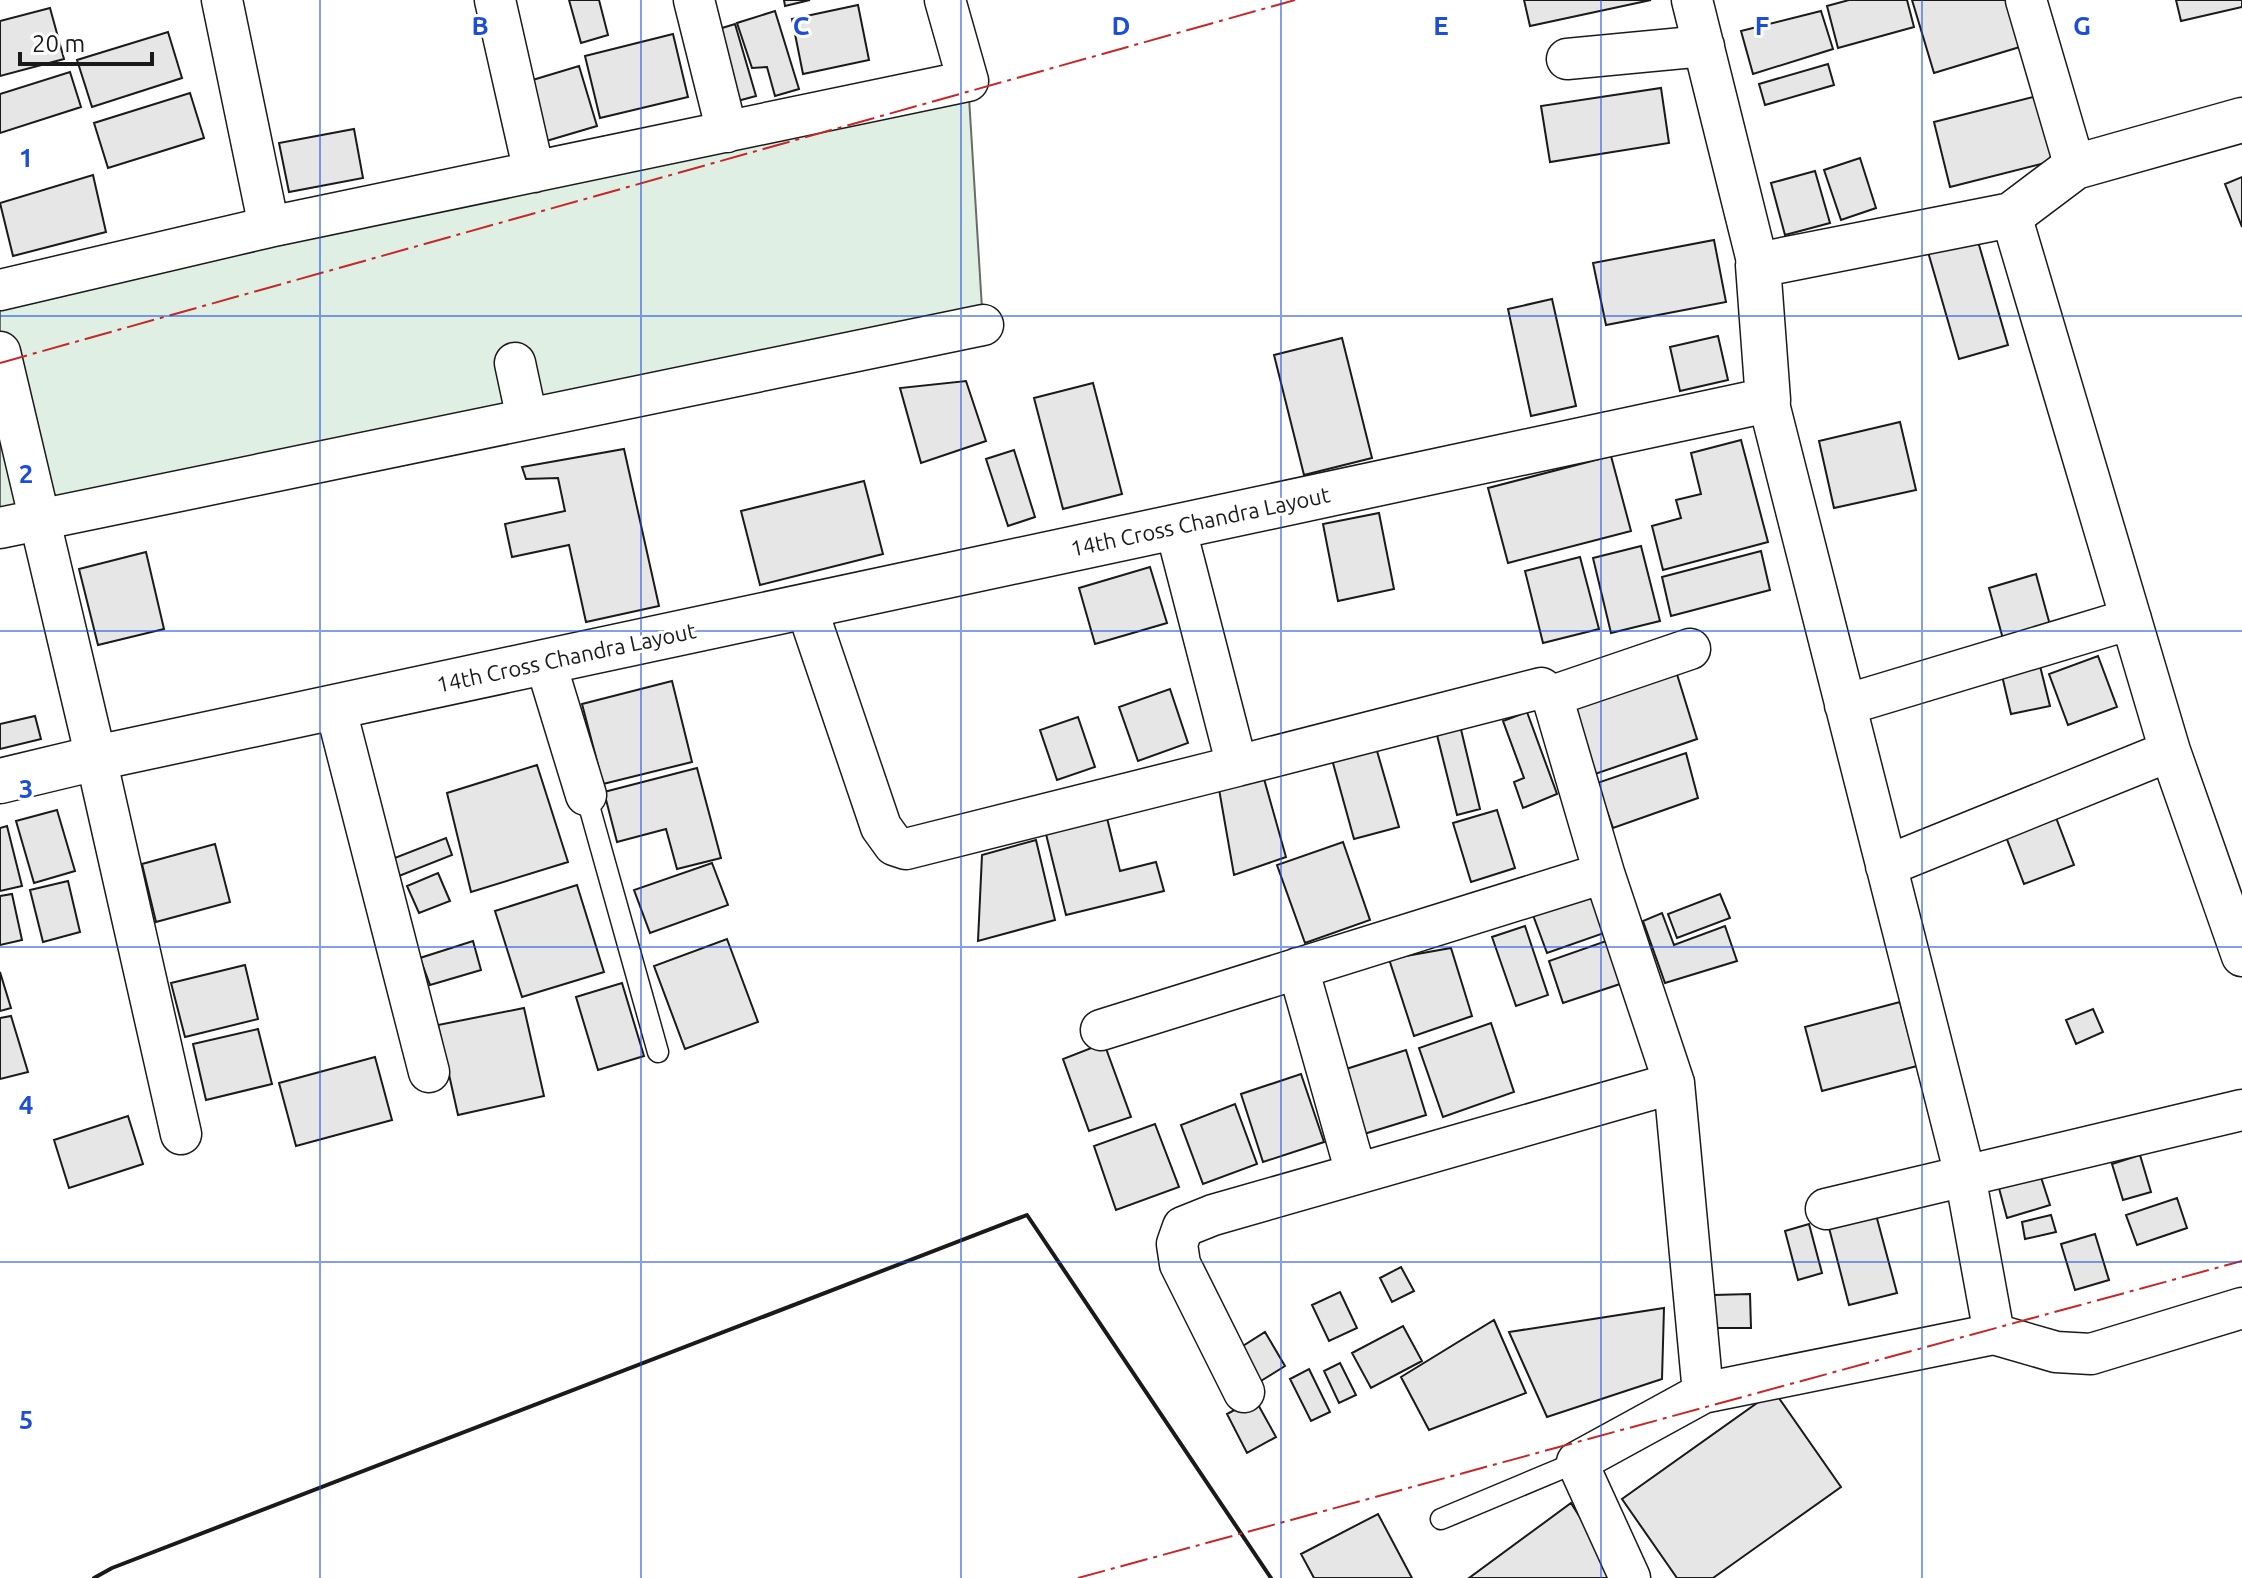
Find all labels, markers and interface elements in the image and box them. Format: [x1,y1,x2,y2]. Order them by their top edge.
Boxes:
text: B [471,11,489,40]
text: C [793,11,810,40]
text: D [1112,11,1130,40]
text: E [1433,11,1449,40]
text: F [1755,11,1769,40]
text: G [2073,11,2091,40]
scale bar [20,16,152,66]
text: 20 m [32,30,85,57]
text: 1 [19,143,33,172]
text: 2 [19,459,33,488]
street label: 14th Cross Chandra Layout [1068,481,1332,561]
street label: 14th Cross Chandra Layout [434,617,698,697]
text: 3 [19,774,33,803]
text: 4 [19,1090,33,1119]
text: 5 [19,1405,33,1434]

